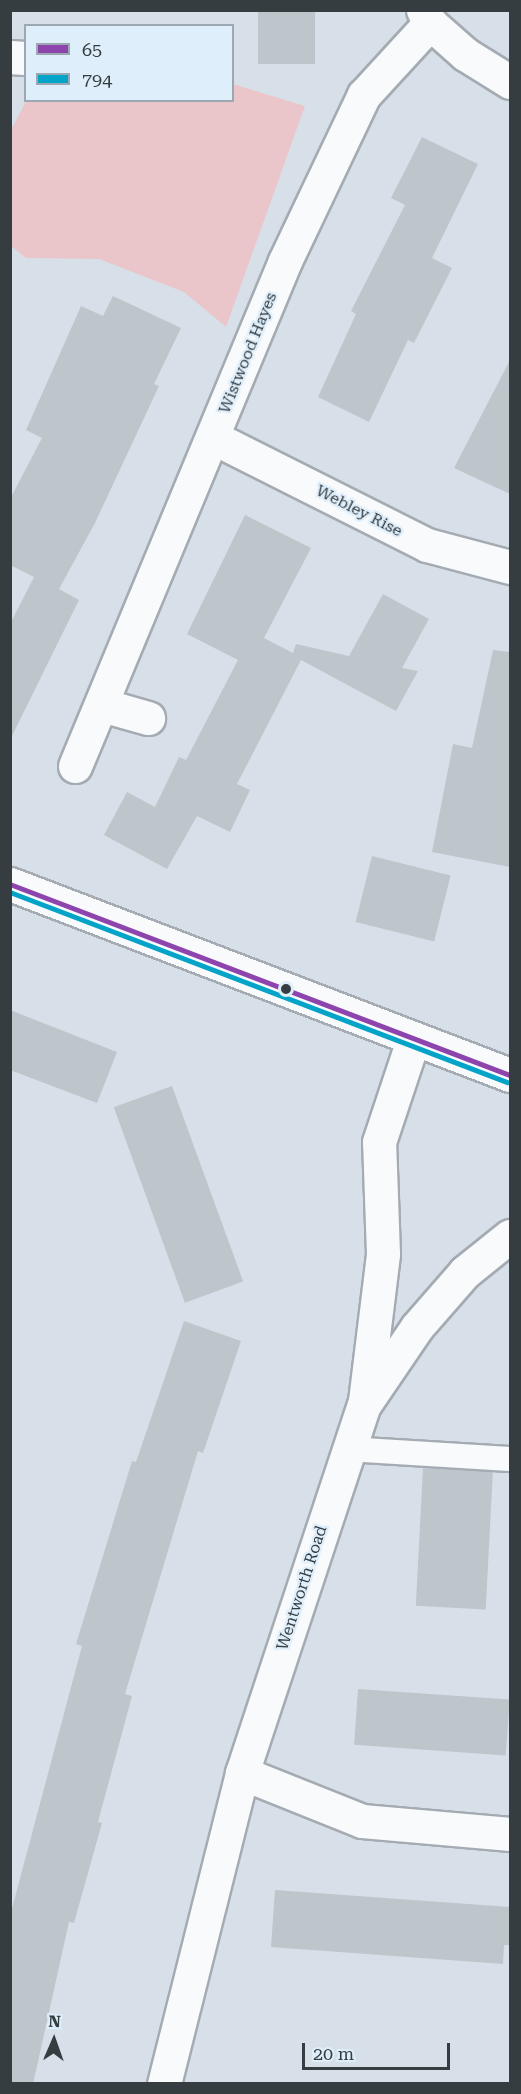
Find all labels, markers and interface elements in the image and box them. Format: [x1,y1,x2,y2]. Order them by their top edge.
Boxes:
legend [24,24,234,102]
text: 65 [82,39,102,60]
text: 794 [82,69,112,90]
street label: Wistwood Hayes [215,290,281,416]
street label: Webley Rise [313,481,405,541]
unlabelled marker [280,983,292,995]
street label: Wentworth Road [273,1523,331,1653]
north arrow [24,2010,84,2070]
text: N [48,2012,61,2031]
scale bar [305,2031,454,2069]
text: 20 m [313,2043,354,2064]

